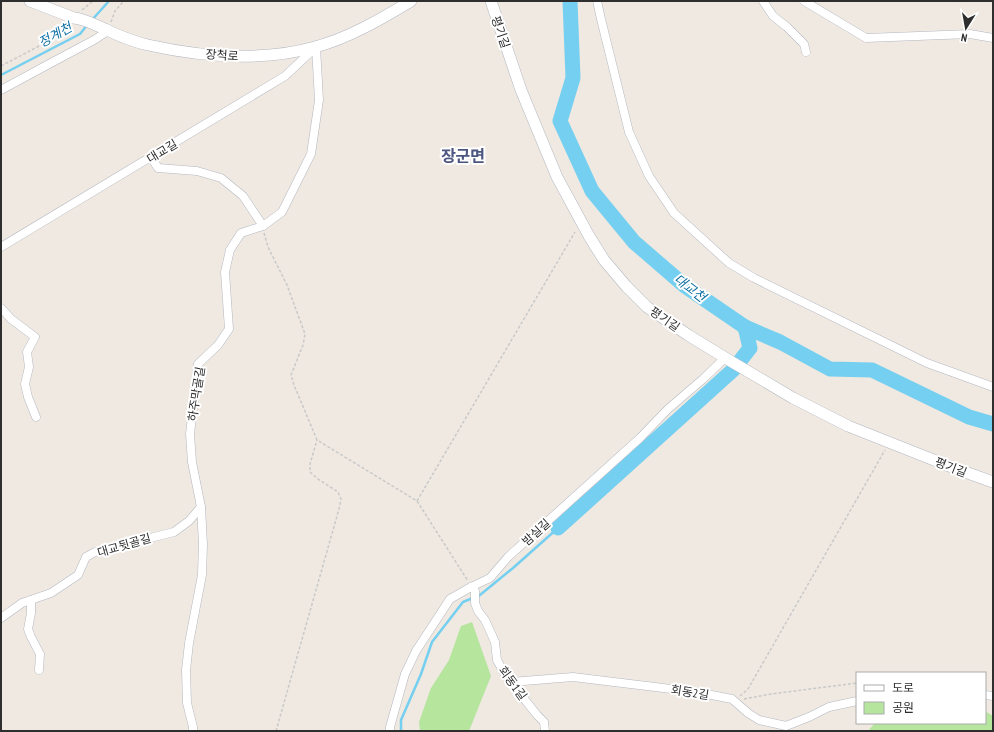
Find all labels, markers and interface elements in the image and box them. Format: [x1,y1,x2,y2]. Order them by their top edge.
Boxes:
north arrow [946,8,986,48]
street label: 평기길 [489,14,513,50]
water label: 정계천 [35,18,76,51]
text: N [960,30,968,45]
street label: 장척로 [205,46,239,64]
street label: 대교길 [144,136,180,166]
district label: 장군면 [441,146,485,166]
water label: 대교천 [671,270,710,306]
street label: 평기길 [647,303,683,335]
street label: 하주막골길 [184,366,208,422]
street label: 평기길 [933,454,969,480]
street label: 밤실길 [519,515,553,549]
street label: 대교뒷골길 [95,530,153,560]
street label: 회동1길 [496,663,530,703]
legend [856,672,986,724]
text: 도로 [892,680,914,695]
street label: 회동2길 [670,682,710,702]
text: 공원 [892,700,914,715]

